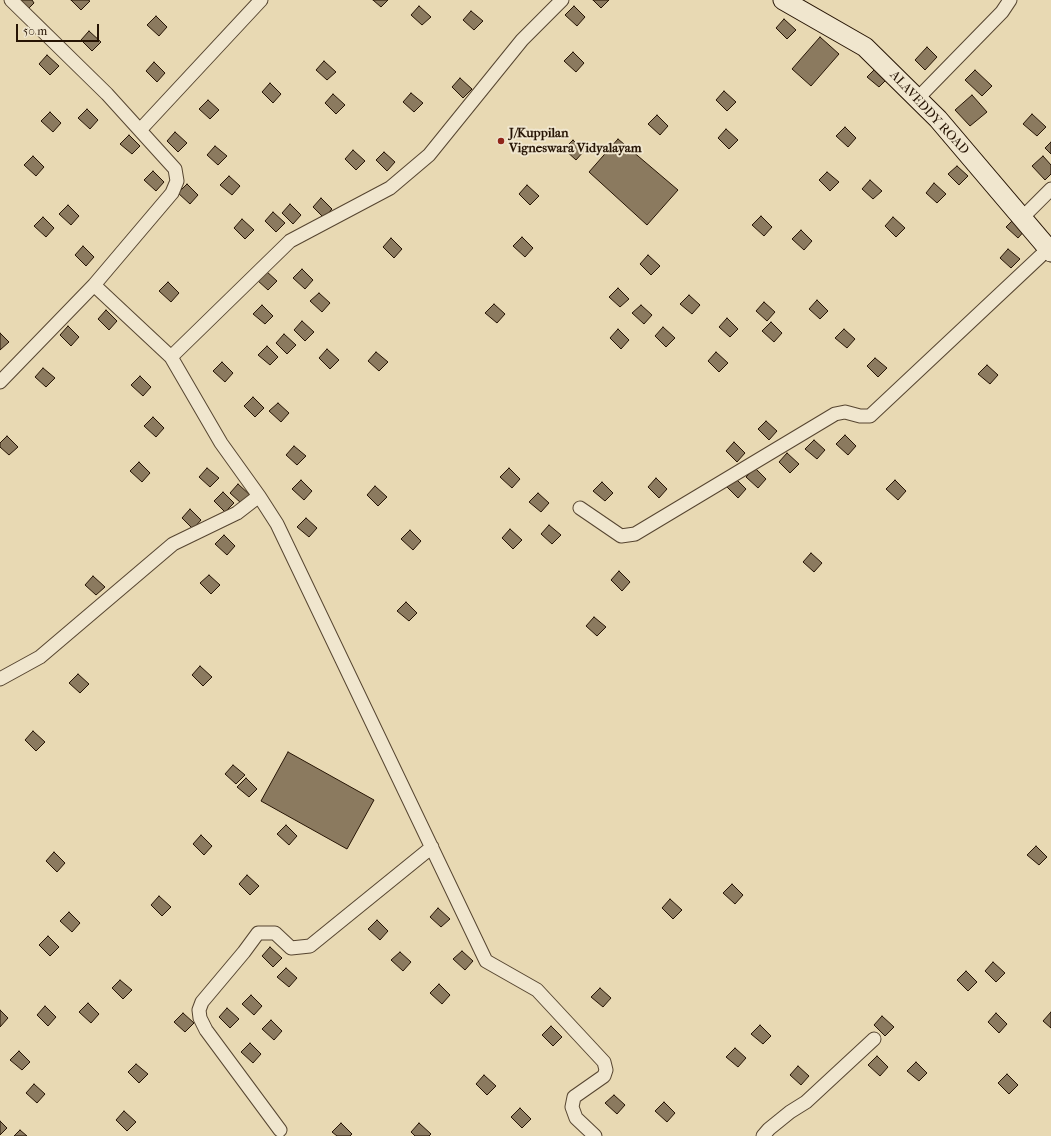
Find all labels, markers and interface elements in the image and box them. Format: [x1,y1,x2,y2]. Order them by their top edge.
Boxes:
scale bar [18,16,101,42]
text: 50 m [23,24,47,38]
street label: ALAVEDDY ROAD [886,68,972,158]
place label: J/Kuppilan Vigneswara Vidyalayam [509,126,642,157]
marker: J/Kuppilan Vigneswara Vidyalayam [496,136,506,146]

